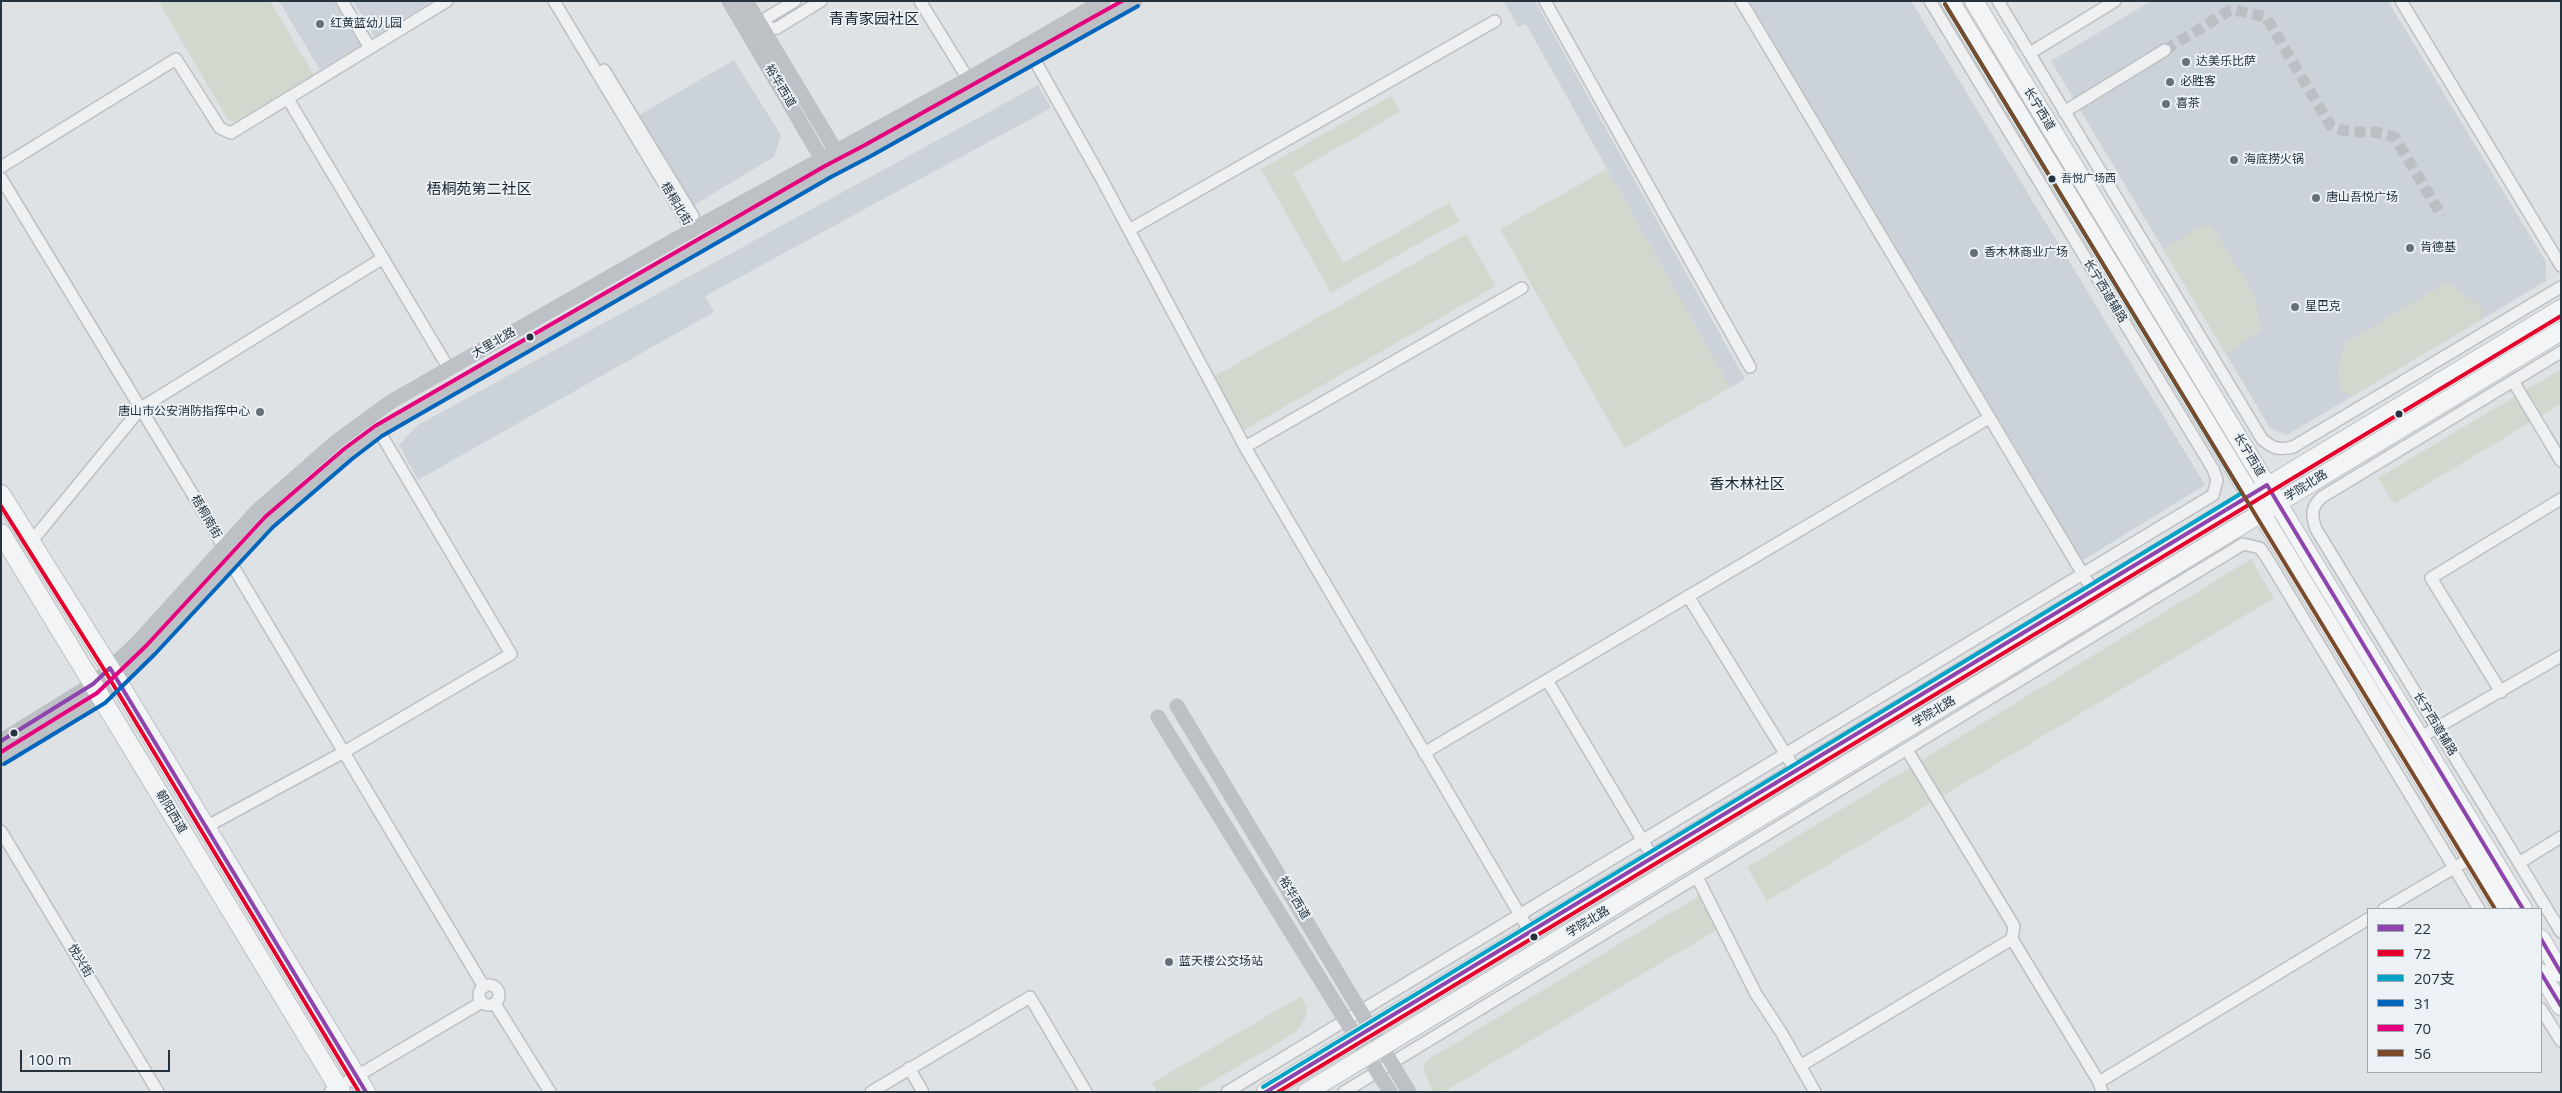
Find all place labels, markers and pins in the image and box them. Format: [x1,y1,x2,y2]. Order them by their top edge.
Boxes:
place label: 红黄蓝幼儿园 [330,17,402,31]
marker: 红黄蓝幼儿园 [314,18,326,30]
place label: 达美乐比萨 [2196,55,2256,69]
marker: 达美乐比萨 [2180,56,2192,68]
place label: 必胜客 [2180,75,2216,89]
marker: 必胜客 [2164,76,2176,88]
place label: 喜茶 [2176,97,2200,111]
marker: 喜茶 [2160,98,2172,110]
place label: 海底捞火锅 [2244,153,2304,167]
marker: 海底捞火锅 [2228,154,2240,166]
place label: 吾悦广场西 [2061,172,2116,186]
marker: 吾悦广场西 [2047,174,2057,184]
place label: 唐山吾悦广场 [2326,191,2398,205]
marker: 唐山吾悦广场 [2310,192,2322,204]
place label: 肯德基 [2420,241,2456,255]
marker: 肯德基 [2404,242,2416,254]
place label: 香木林商业广场 [1984,246,2068,260]
marker: 香木林商业广场 [1968,247,1980,259]
place label: 星巴克 [2305,300,2341,314]
marker: 星巴克 [2289,301,2301,313]
unlabelled marker [525,332,535,342]
place label: 唐山市公安消防指挥中心 [118,405,250,419]
marker: 唐山市公安消防指挥中心 [254,406,266,418]
unlabelled marker [2394,409,2404,419]
unlabelled marker [9,728,19,738]
unlabelled marker [1529,932,1539,942]
place label: 蓝天楼公交场站 [1179,955,1263,969]
marker: 蓝天楼公交场站 [1163,956,1175,968]

